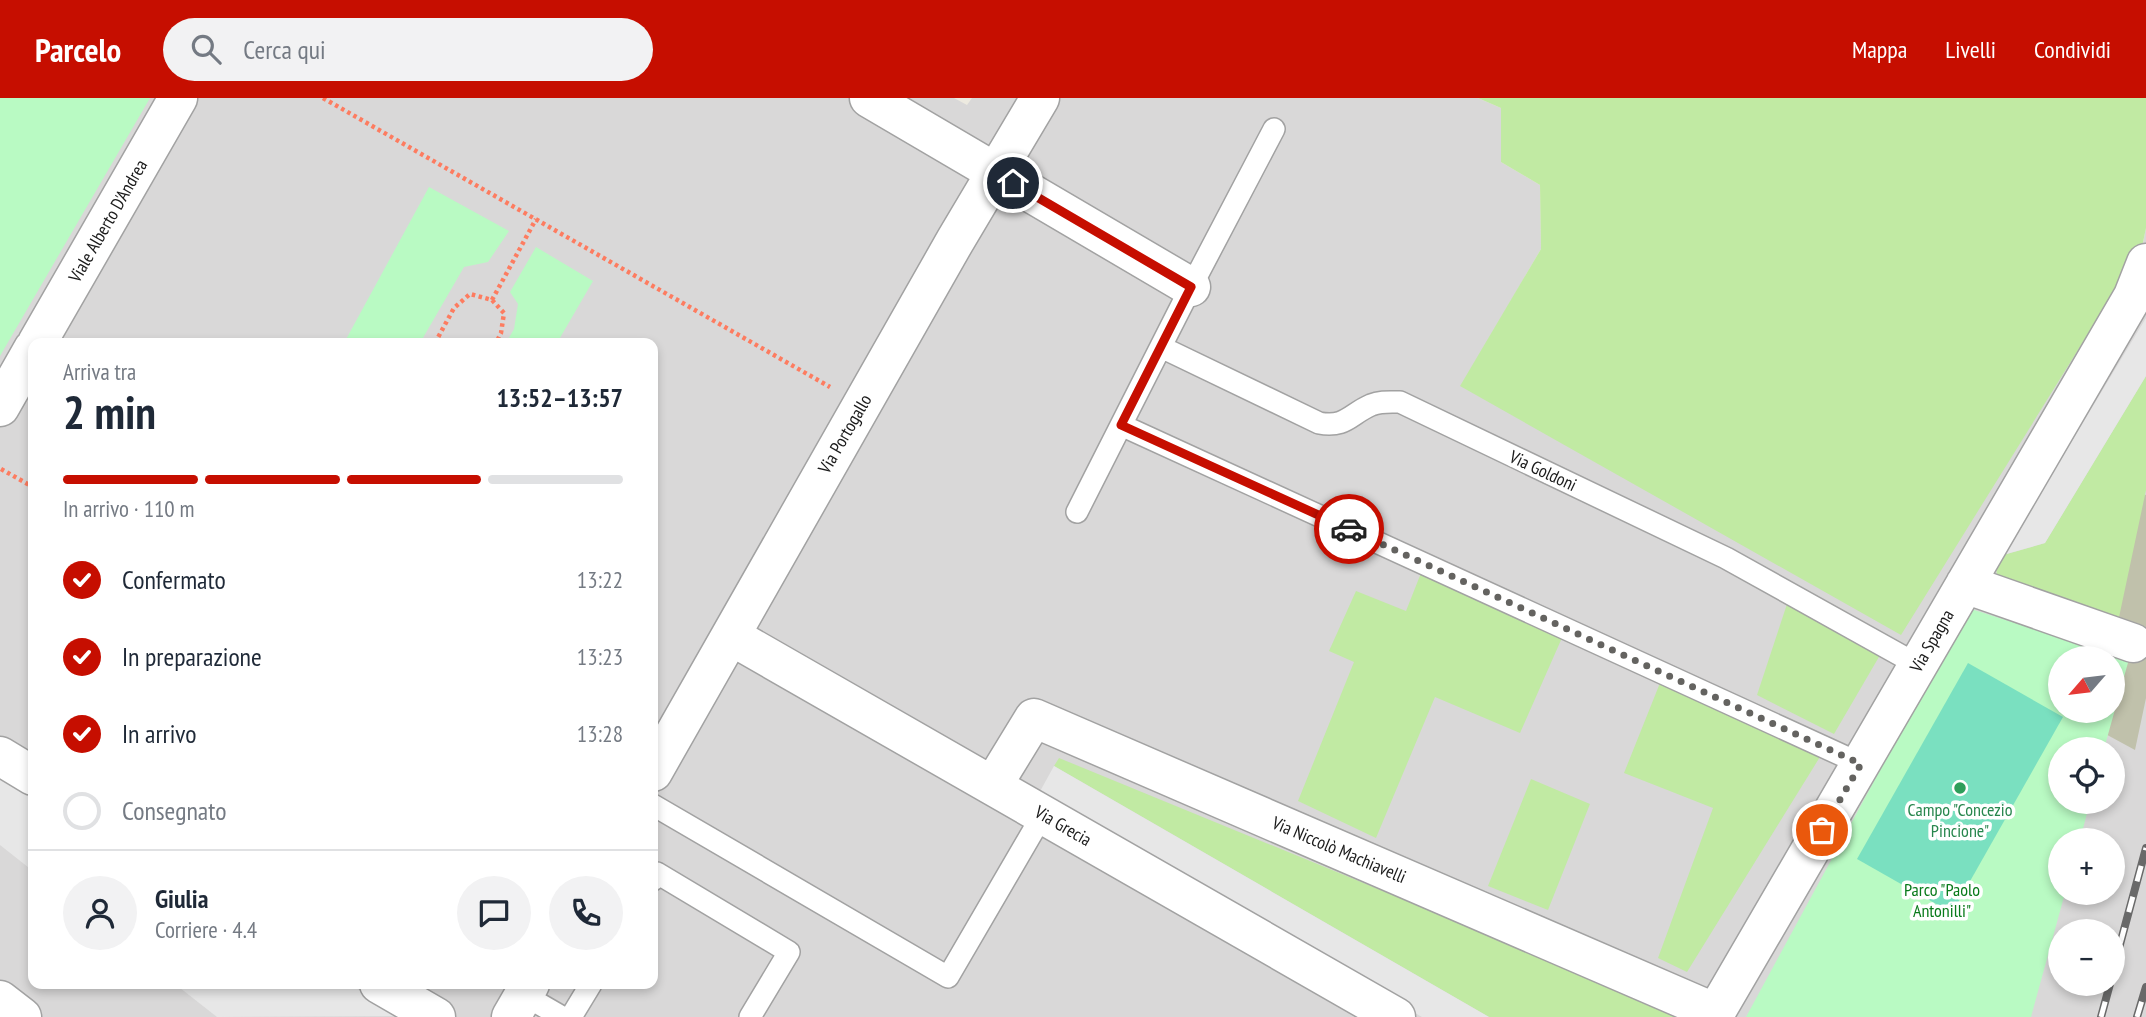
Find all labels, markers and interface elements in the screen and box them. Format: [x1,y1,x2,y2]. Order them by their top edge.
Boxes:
search box [163,18,653,81]
text: Parcelo [35,28,121,71]
icon: search [187,30,225,68]
text: Cerca qui [243,33,326,66]
text: Mappa [1852,34,1907,65]
text: Livelli [1945,34,1996,65]
text: Condividi [2034,34,2111,65]
pin [983,153,1043,213]
street label: Viale Alberto D'Andrea [63,155,152,287]
icon: home [994,164,1032,202]
text: Arriva tra [63,357,136,386]
text: 13:52–13:57 [496,381,623,414]
text: 2 min [63,382,156,442]
street label: Via Portogallo [812,390,877,478]
street label: Via Goldoni [1505,445,1580,496]
text: In arrivo · 110 m [63,494,195,523]
courier [1314,494,1384,564]
icon: car [1330,510,1368,548]
icon: check [63,561,101,599]
text: Confermato [122,563,226,596]
text: 13:22 [577,565,623,594]
street label: Via Spagna [1904,605,1959,677]
icon: check [63,638,101,676]
text: In preparazione [122,640,262,673]
text: 13:23 [577,642,623,671]
north arrow [2048,646,2124,723]
map controls [2048,646,2125,996]
icon: check [63,715,101,753]
text: In arrivo [122,717,197,750]
text: 13:28 [577,719,623,748]
button: locate [2048,737,2125,814]
marker: Campo "Concezio Pincione" [1952,780,1968,796]
text: Consegnato [122,794,226,827]
place label: Campo "Concezio Pincione" [1908,798,2013,842]
street label: Via Grecia [1030,800,1096,851]
pin [1792,800,1852,860]
street label: Via Niccolò Machiavelli [1268,811,1410,888]
icon: bag [1803,811,1841,849]
button: + [2048,828,2125,905]
button: person [63,876,137,950]
button: chat [457,876,531,950]
button: phone [549,876,623,950]
park label: Parco "Paolo Antonilli" [1904,878,1980,922]
text: Giulia [155,882,208,915]
text: Corriere · 4.4 [155,915,257,944]
button: − [2048,919,2125,996]

